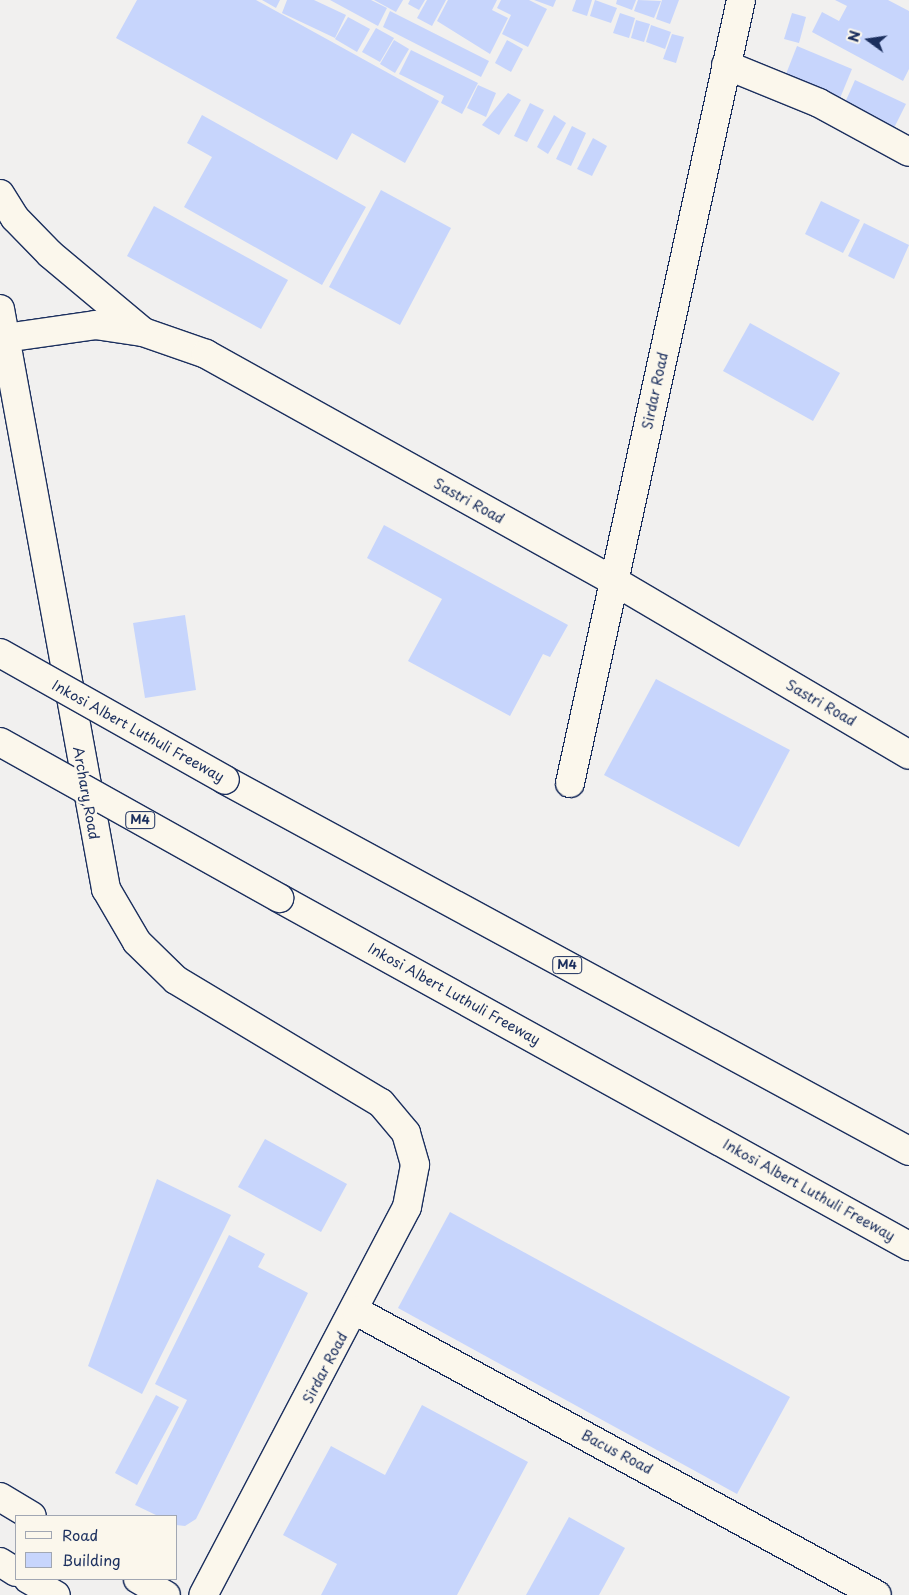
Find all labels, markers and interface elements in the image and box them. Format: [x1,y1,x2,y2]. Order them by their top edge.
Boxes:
north arrow [844,15,894,65]
text: N [842,28,865,44]
street label: Sirdar Road [639,350,671,432]
street label: Sastri Road [431,475,507,527]
street label: Inkosi Albert Luthuli Freeway [48,676,228,786]
street label: Sastri Road [783,676,859,730]
street label: Archary Road [70,745,102,841]
road number: M4 [125,810,155,830]
street label: Inkosi Albert Luthuli Freeway [364,939,544,1049]
road number: M4 [552,956,582,974]
street label: Inkosi Albert Luthuli Freeway [719,1135,899,1245]
street label: Sirdar Road [299,1329,351,1407]
street label: Bacus Road [579,1426,655,1478]
legend [15,1515,178,1580]
text: Road [62,1523,98,1546]
text: Building [62,1548,121,1571]

